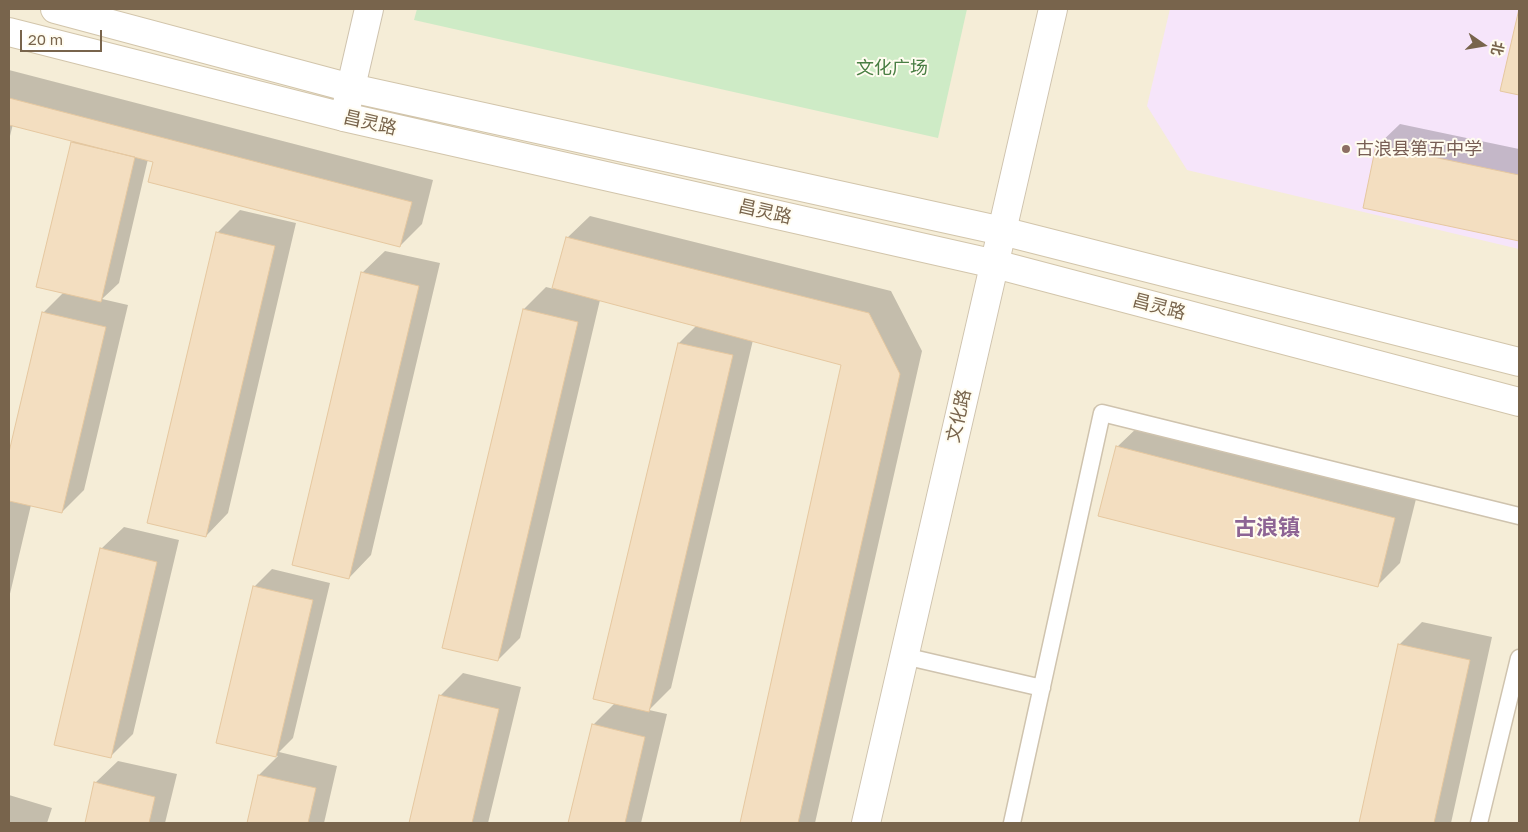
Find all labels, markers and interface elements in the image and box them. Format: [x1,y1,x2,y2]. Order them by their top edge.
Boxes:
scale bar [22,20,105,52]
north arrow [1458,20,1508,70]
text: 20 m [28,30,63,48]
text: 北 [1488,40,1508,57]
park label: 文化广场 [856,57,928,79]
street label: 昌灵路 [341,106,399,140]
place label: 古浪县第五中学 [1356,138,1482,160]
marker: 古浪县第五中学 [1340,143,1352,155]
street label: 昌灵路 [736,195,794,229]
street label: 昌灵路 [1130,290,1188,324]
street label: 文化路 [942,387,976,445]
district label: 古浪镇 [1234,515,1300,541]

